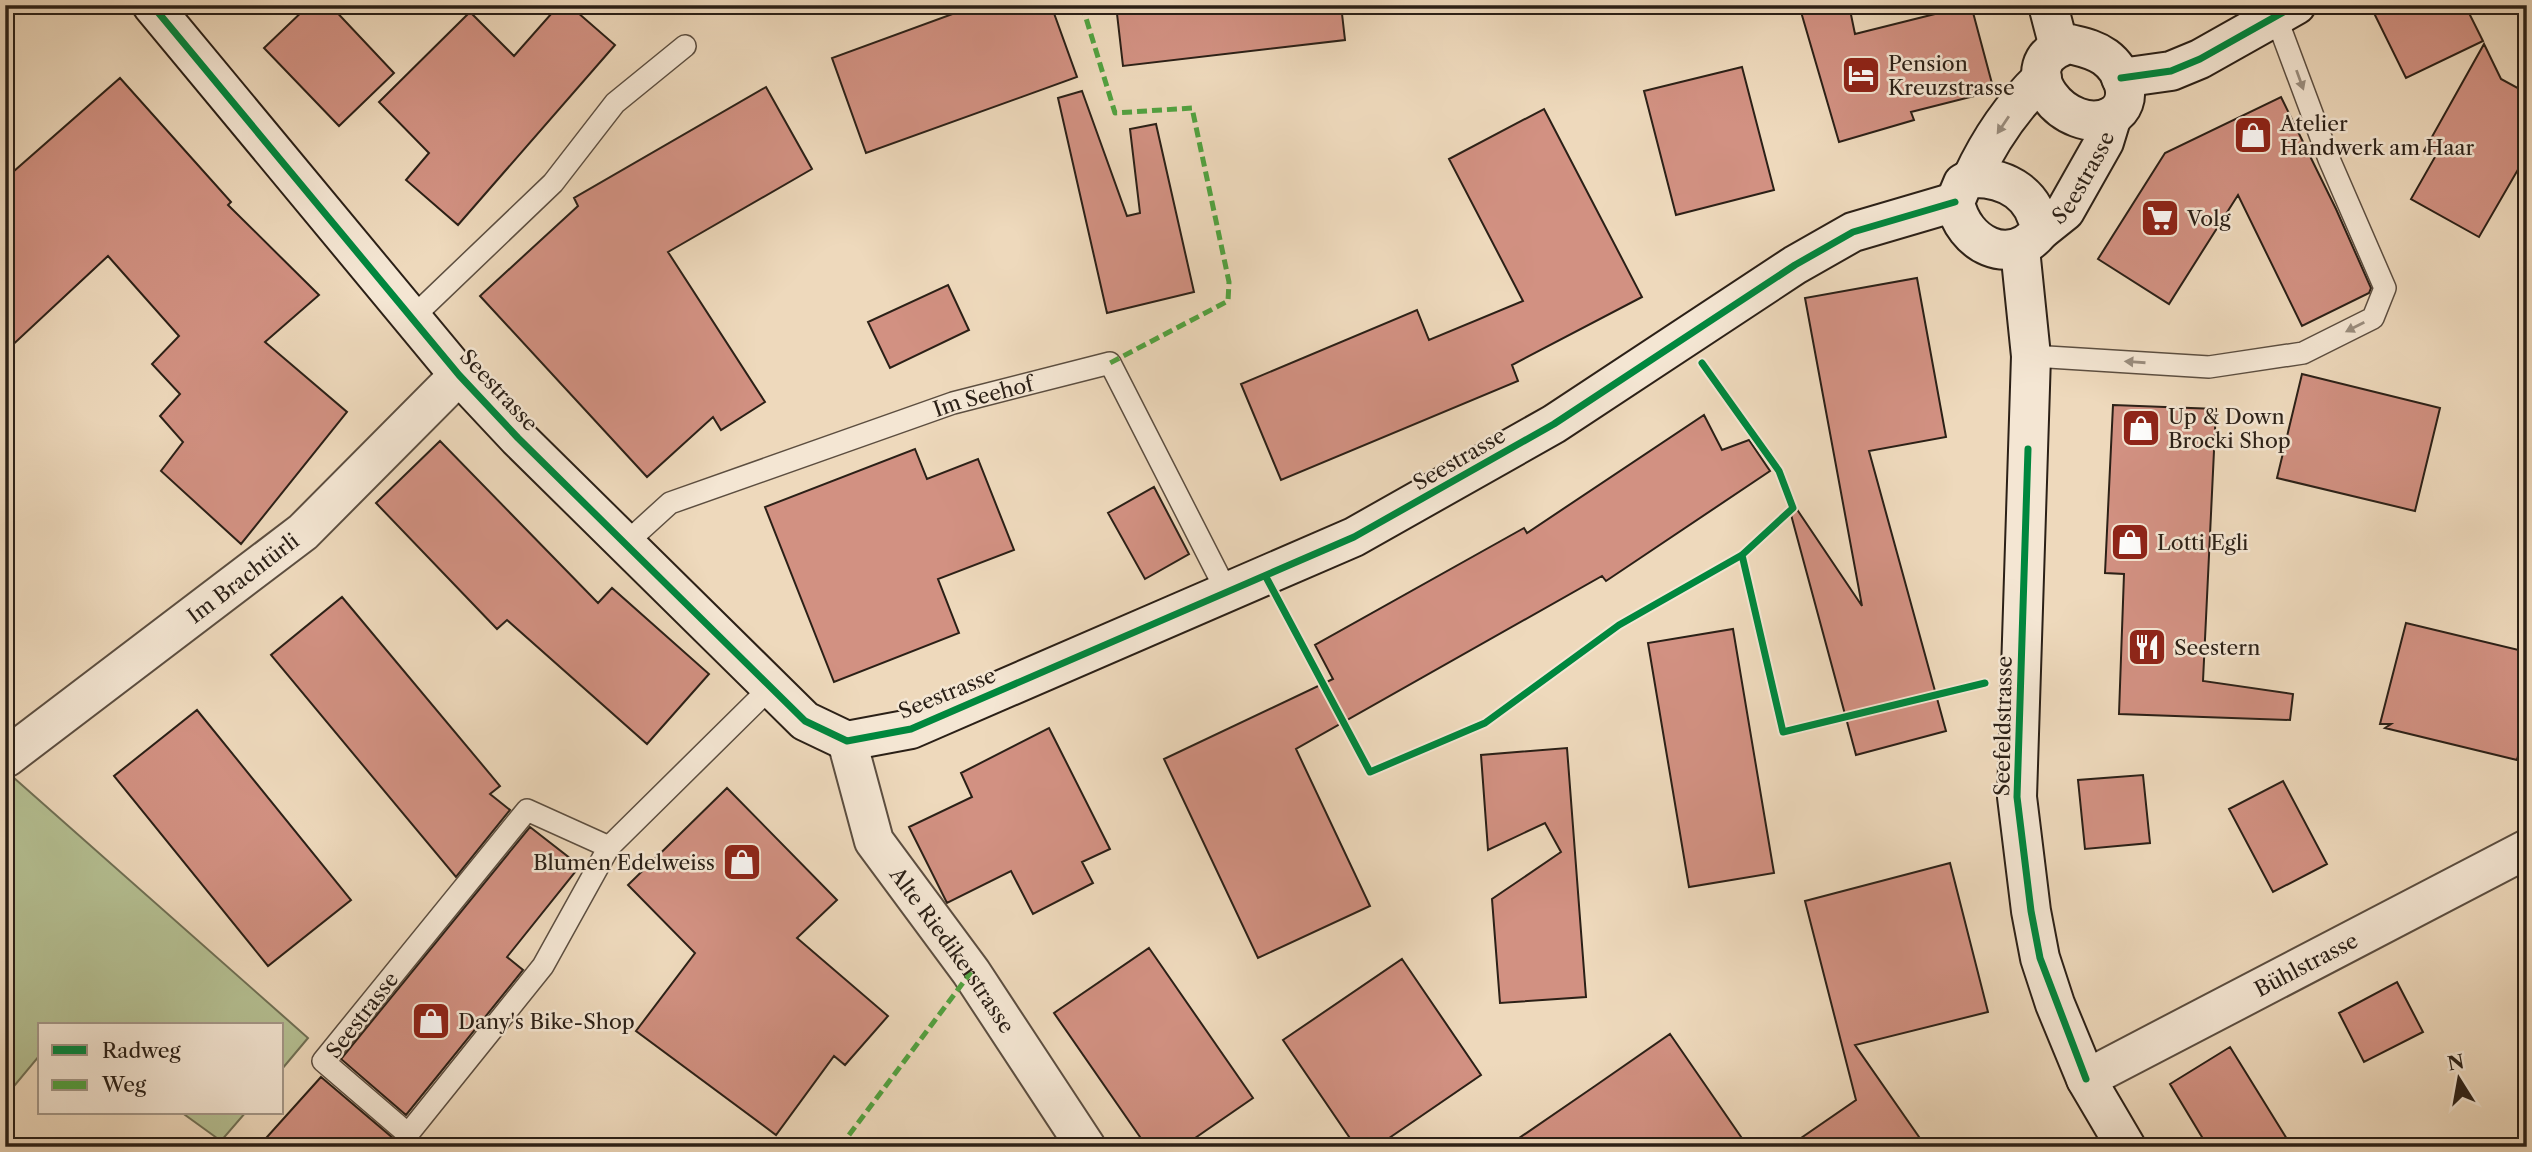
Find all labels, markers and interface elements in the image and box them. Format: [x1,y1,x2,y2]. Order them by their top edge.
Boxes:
place label: Pension Kreuzstrasse [1888,51,2015,100]
hotel icon: Pension Kreuzstrasse [1840,54,1882,96]
one-way arrow [2295,70,2306,91]
place label: Atelier Handwerk am Haar [2279,111,2475,160]
shop icon: Atelier Handwerk am Haar [2232,114,2274,156]
one-way arrow [1996,116,2010,134]
street label: Seestrasse [2047,129,2119,229]
supermarket icon: Volg [2139,197,2181,239]
place label: Volg [2186,206,2231,231]
one-way arrow [2345,321,2365,332]
street label: Seestrasse [455,344,543,436]
one-way arrow [2124,356,2146,367]
street label: Im Seehof [930,370,1038,422]
place label: Up & Down Brocki Shop [2168,404,2291,453]
shop icon: Up & Down Brocki Shop [2120,407,2162,449]
street label: Seestrasse [1408,423,1510,495]
shop icon: Lotti Egli [2109,521,2151,563]
street label: Im Brachtürli [182,528,303,628]
place label: Lotti Egli [2157,530,2249,555]
restaurant icon: Seestern [2126,626,2168,668]
place label: Seestern [2174,635,2260,660]
street label: Seefeldstrasse [1989,656,2017,796]
street label: Seestrasse [895,662,999,724]
shop icon: Blumen Edelweiss [721,841,763,883]
place label: Blumen Edelweiss [533,850,715,875]
street label: Alte Riedikerstrasse [885,861,1020,1038]
street label: Bühlstrasse [2250,927,2362,1002]
street label: Seestrasse [321,967,403,1063]
shop icon: Dany's Bike-Shop [410,1000,452,1042]
place label: Dany's Bike-Shop [458,1009,635,1034]
legend [38,1023,284,1114]
text: Radweg [102,1038,182,1063]
north arrow [2424,1044,2494,1114]
text: N [2446,1050,2466,1076]
text: Weg [101,1072,147,1097]

